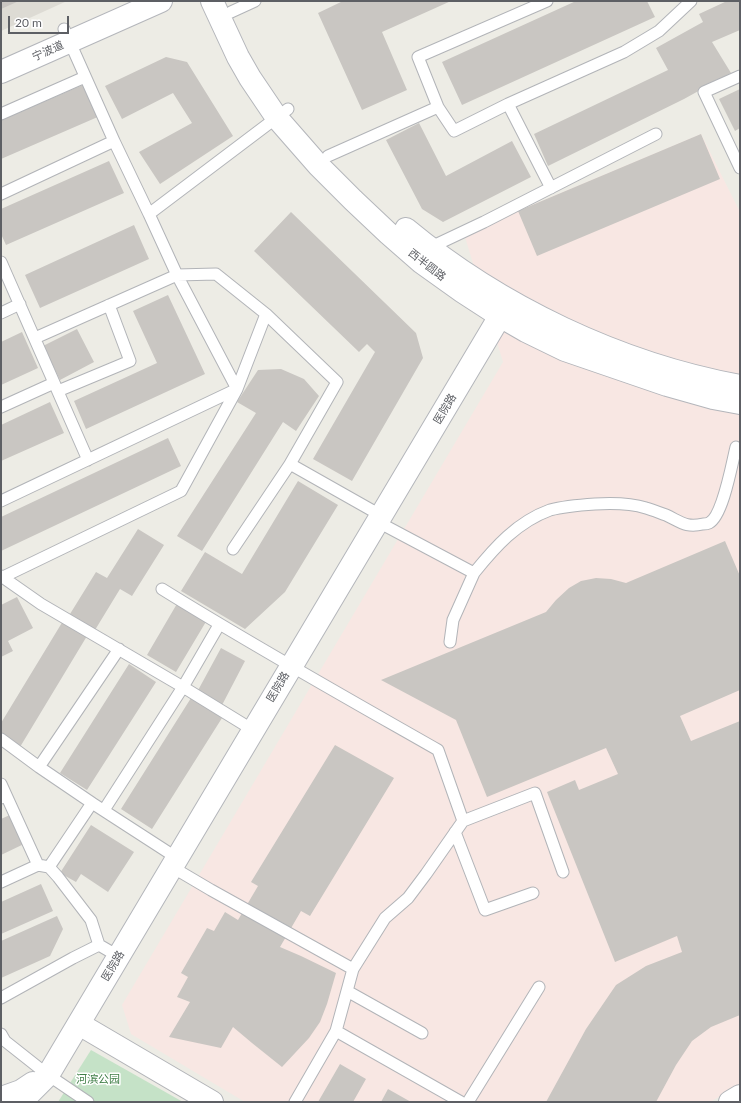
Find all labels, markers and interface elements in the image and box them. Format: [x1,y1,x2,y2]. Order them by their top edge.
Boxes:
scale bar [10,8,71,34]
text: 20 m [15,15,42,30]
street label: 宁波道 [30,38,66,64]
street label: 西半圆路 [406,246,448,284]
street label: 医院路 [431,391,459,427]
street label: 医院路 [264,669,292,705]
street label: 医院路 [99,948,127,984]
park label: 河滨公园 [76,1072,120,1086]

